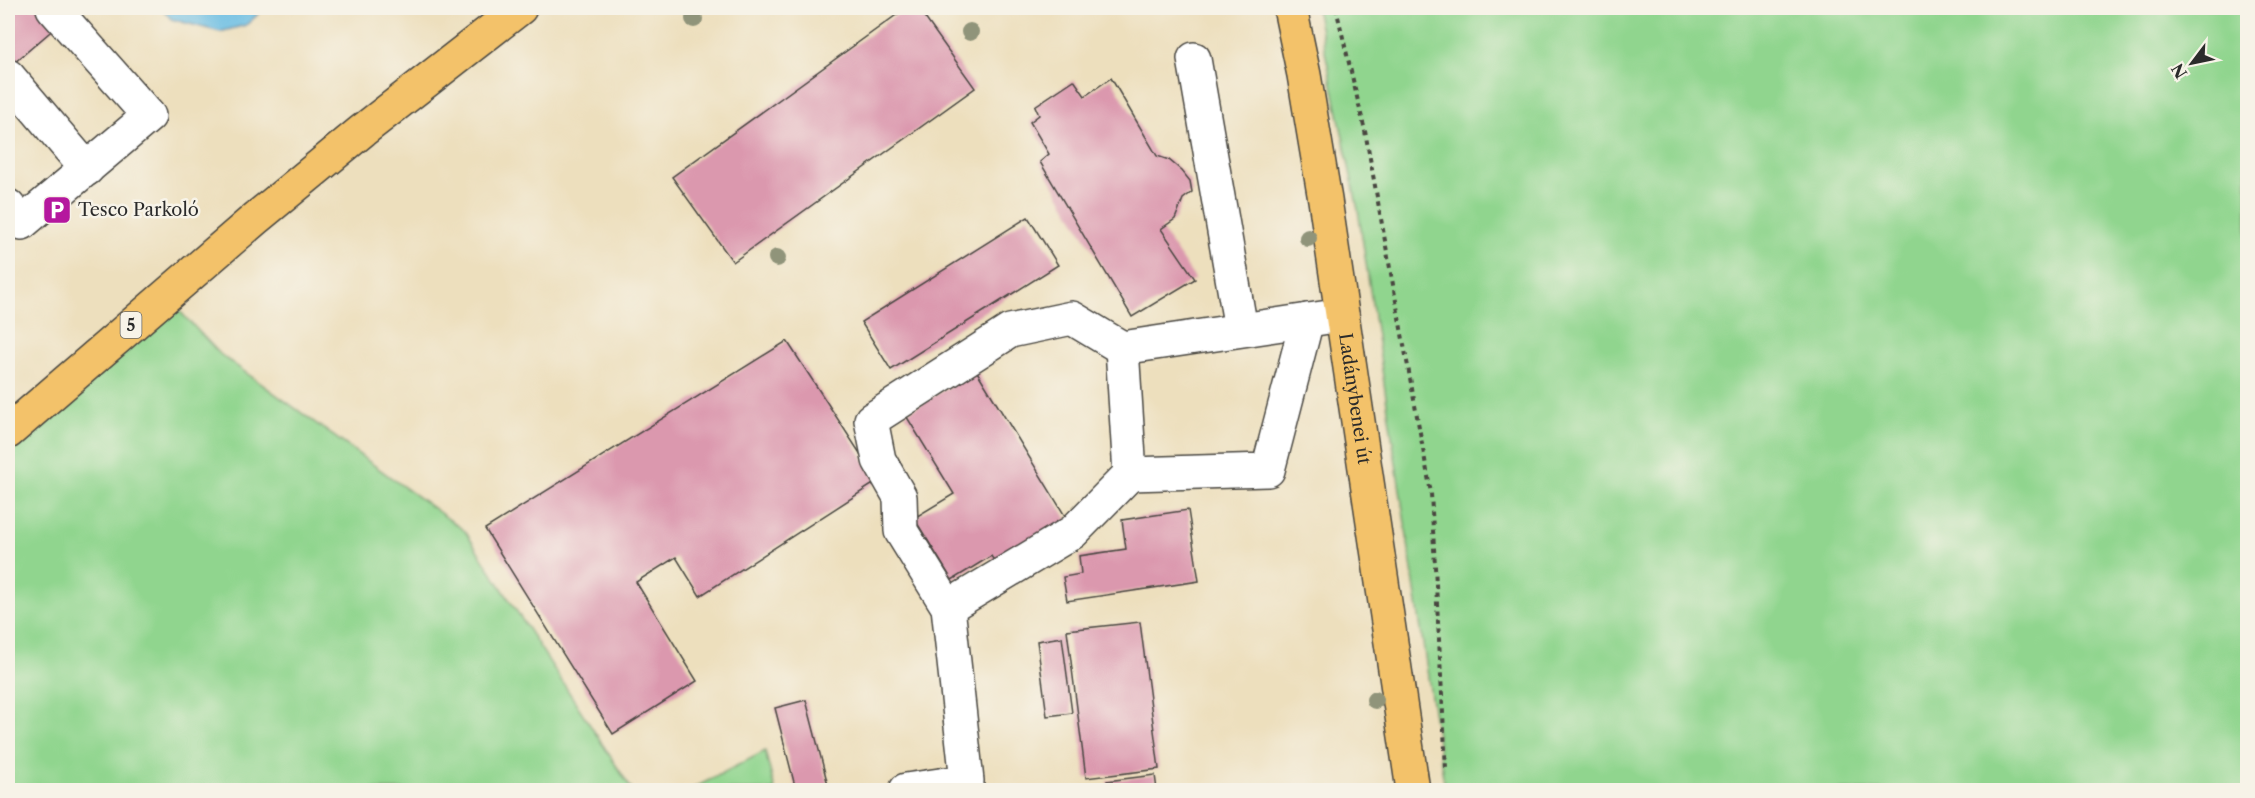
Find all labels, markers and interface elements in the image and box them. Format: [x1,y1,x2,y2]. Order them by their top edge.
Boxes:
north arrow [2162,33,2222,93]
text: N [2167,60,2191,82]
parking icon: Tesco Parkoló [41,194,73,226]
place label: Tesco Parkoló [78,199,199,221]
road number: 5 [120,312,142,338]
street label: Ladánybenei út [1334,331,1375,466]

